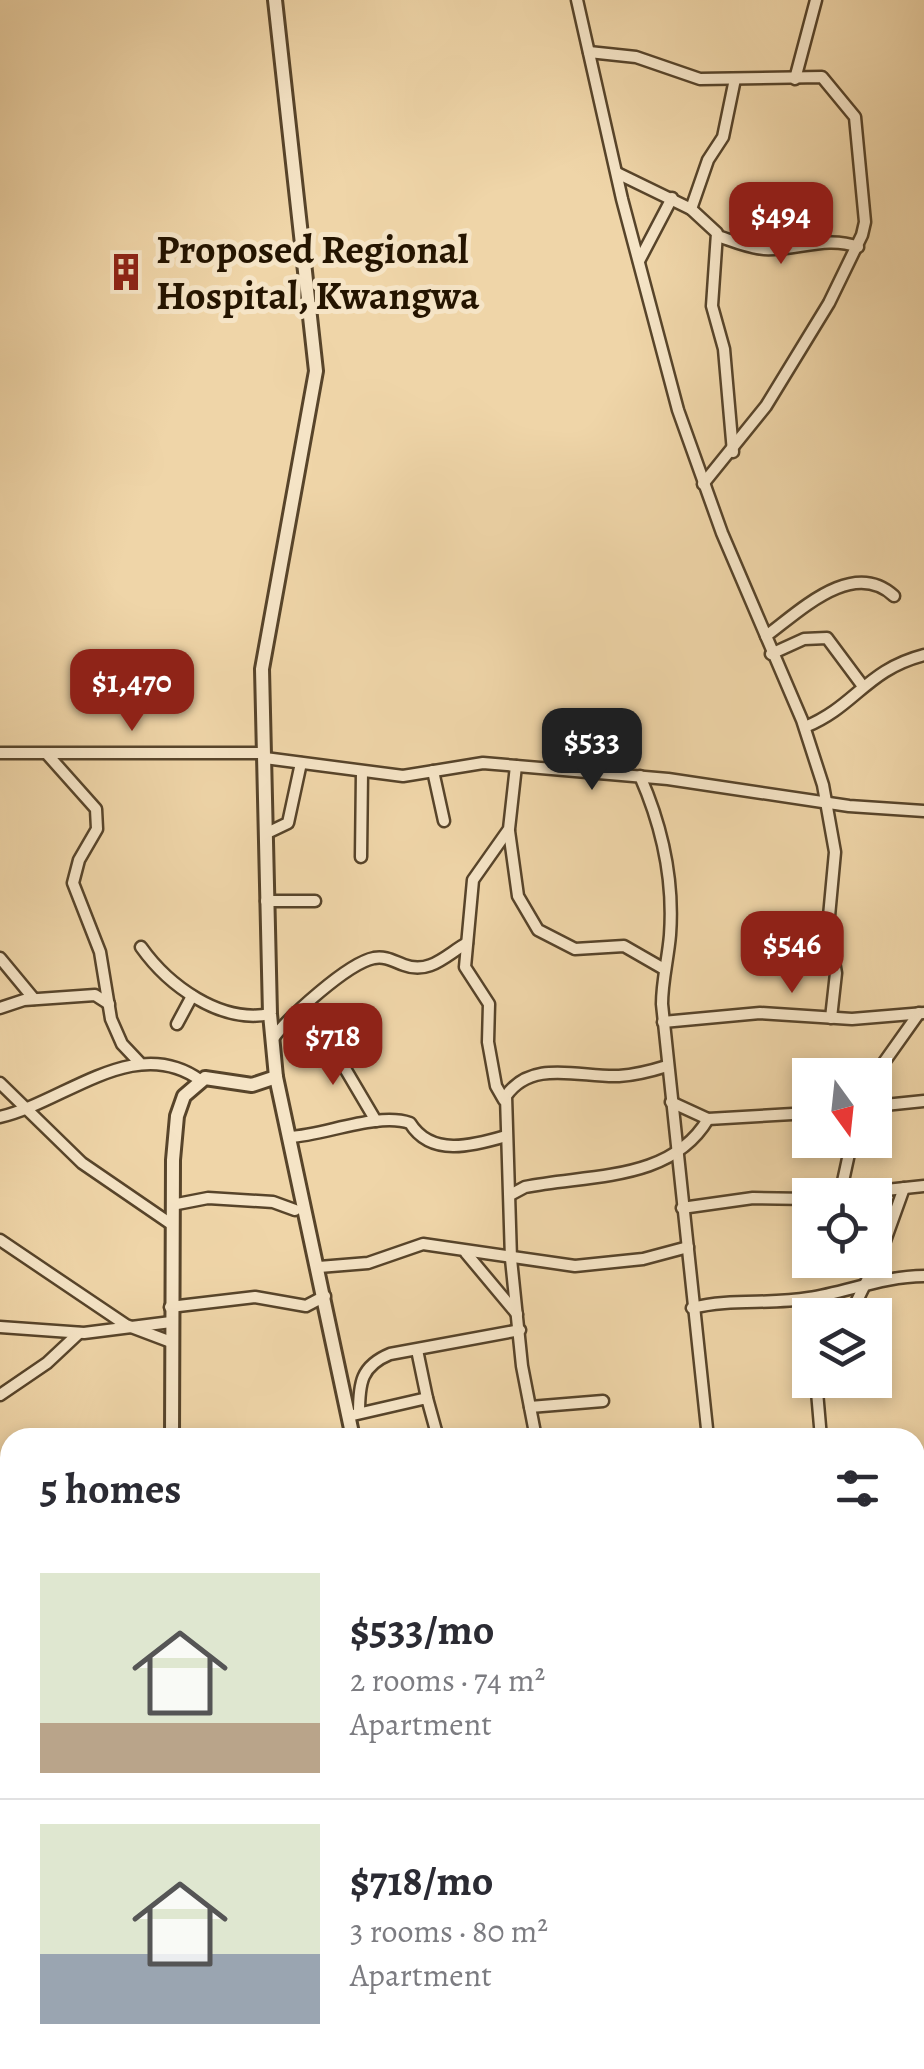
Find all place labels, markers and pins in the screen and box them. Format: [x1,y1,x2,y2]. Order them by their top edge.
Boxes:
pin: $494 [722,182,840,267]
place label: Proposed Regional Hospital, Kwangwa [156,222,480,323]
building icon: Proposed Regional Hospital, Kwangwa [105,251,147,293]
pin: $1,470 [51,649,213,734]
pin: $533 [533,708,651,793]
pin: $546 [733,911,851,996]
pin: $718 [274,1003,392,1088]

